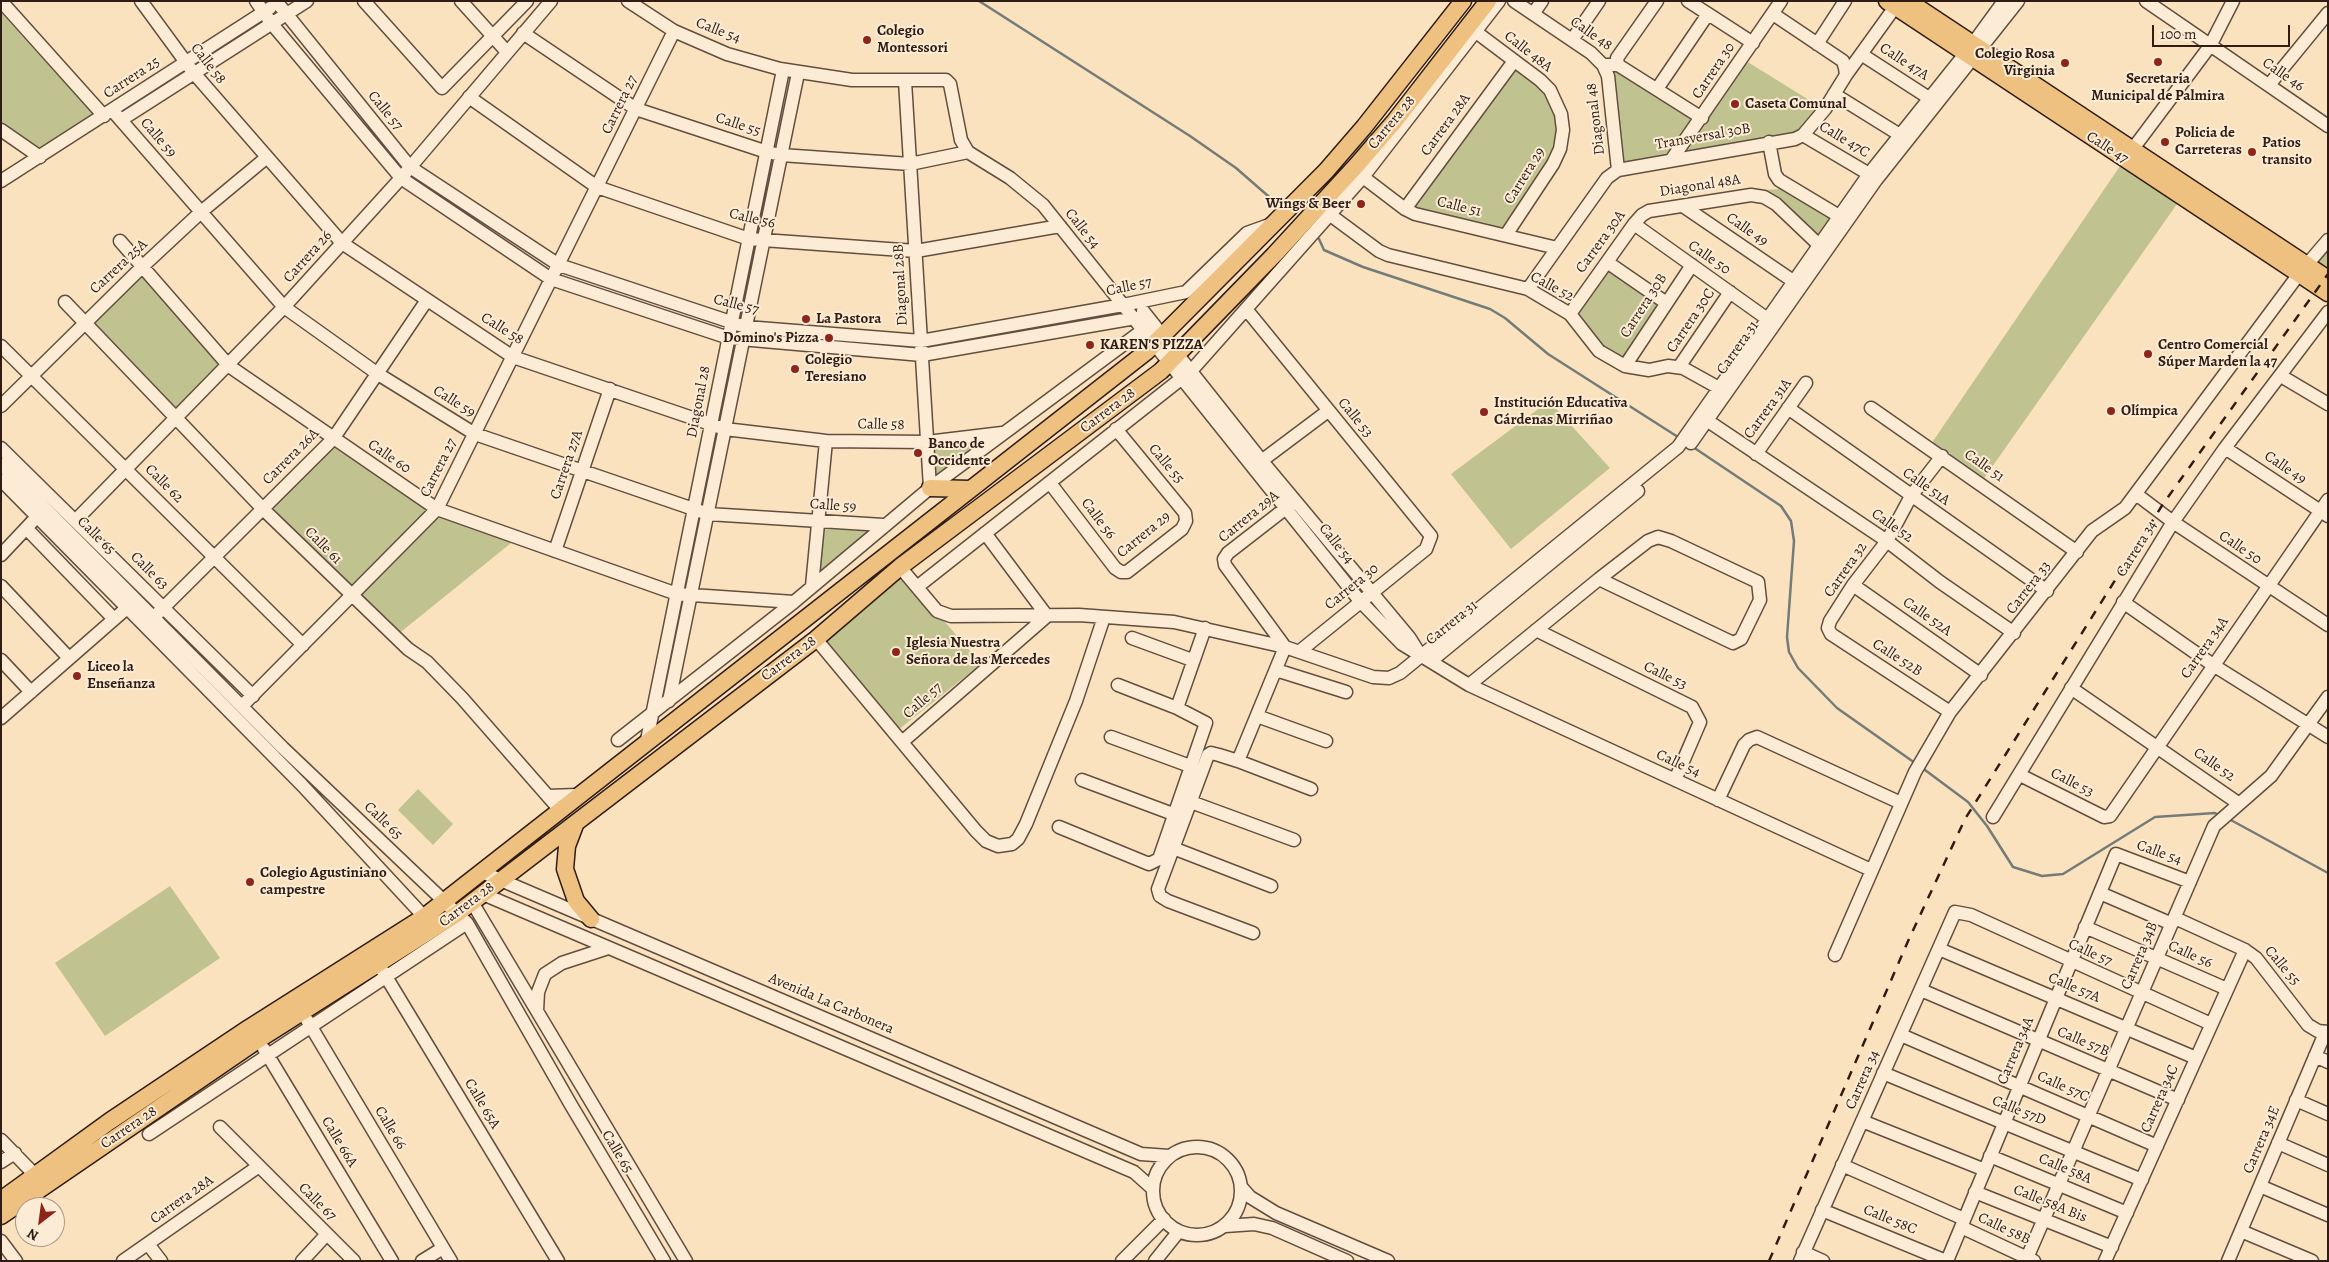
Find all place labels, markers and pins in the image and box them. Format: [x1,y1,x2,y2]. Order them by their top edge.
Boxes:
place label: Colegio Montessori [877,22,948,57]
marker: Colegio Montessori [861,34,873,46]
place label: Colegio Rosa Virginia [1975,45,2055,80]
marker: Secretaria Municipal de Palmira [2152,56,2164,68]
marker: Colegio Rosa Virginia [2059,57,2071,69]
place label: Secretaria Municipal de Palmira [2091,70,2225,105]
place label: Caseta Comunal [1745,95,1846,113]
marker: Caseta Comunal [1729,98,1741,110]
place label: Policia de Carreteras [2175,124,2242,159]
place label: Patios transito [2262,134,2312,169]
marker: Policia de Carreteras [2159,136,2171,148]
marker: Patios transito [2246,146,2258,158]
place label: Wings & Beer [1265,195,1351,213]
marker: Wings & Beer [1355,198,1367,210]
place label: La Pastora [816,310,881,328]
marker: La Pastora [800,313,812,325]
place label: Domino's Pizza [723,329,819,347]
marker: Domino's Pizza [823,332,835,344]
place label: KAREN'S PIZZA [1100,336,1203,354]
place label: Centro Comercial Súper Marden la 47 [2158,336,2277,371]
marker: KAREN'S PIZZA [1084,339,1096,351]
marker: Centro Comercial Súper Marden la 47 [2142,348,2154,360]
place label: Colegio Teresiano [805,351,867,386]
marker: Colegio Teresiano [789,363,801,375]
place label: Institución Educativa Cárdenas Mirriñao [1494,394,1628,429]
place label: Olímpica [2121,402,2178,420]
marker: Olímpica [2105,405,2117,417]
marker: Institución Educativa Cárdenas Mirriñao [1478,406,1490,418]
place label: Banco de Occidente [928,435,990,470]
marker: Banco de Occidente [912,447,924,459]
place label: Iglesia Nuestra Señora de las Mercedes [906,634,1050,669]
marker: Iglesia Nuestra Señora de las Mercedes [890,646,902,658]
place label: Liceo la Enseñanza [87,658,155,693]
marker: Liceo la Enseñanza [71,670,83,682]
place label: Colegio Agustiniano campestre [260,864,387,899]
marker: Colegio Agustiniano campestre [244,876,256,888]

